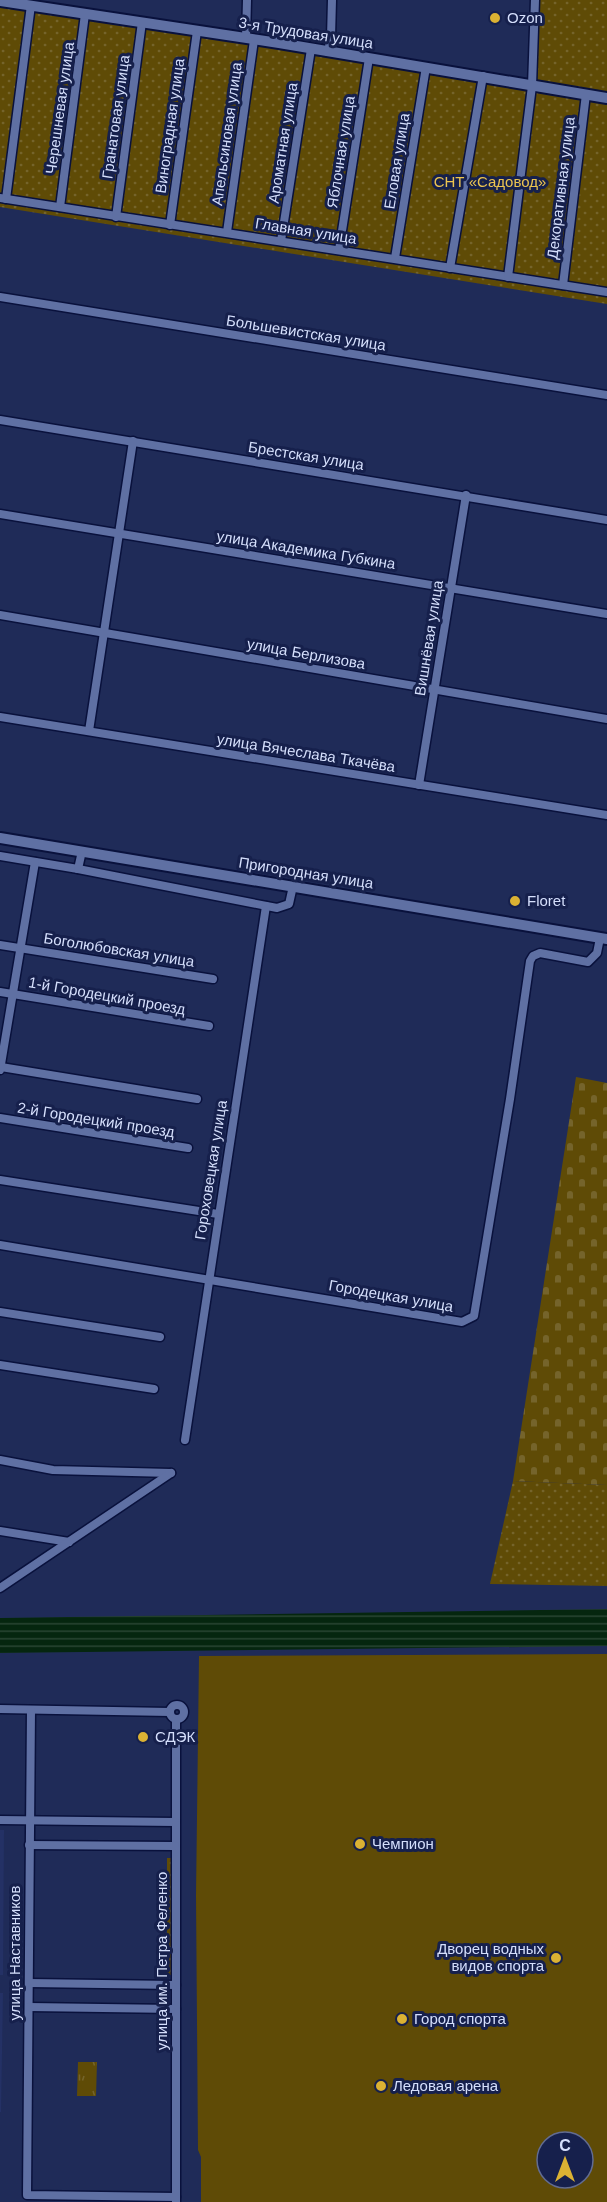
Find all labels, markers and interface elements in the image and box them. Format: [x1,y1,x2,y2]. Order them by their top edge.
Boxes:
place label: Ozon [507,9,543,26]
marker: Ozon [488,11,502,25]
street label: 3-я Трудовая улица [238,13,375,52]
street label: Черешневая улица [42,40,77,175]
street label: Гранатовая улица [98,53,133,180]
street label: Виноградная улица [152,57,187,194]
street label: Апельсиновая улица [208,60,245,207]
street label: Ароматная улица [265,81,301,205]
street label: Яблочная улица [323,94,358,209]
street label: Еловая улица [381,111,413,210]
street label: Декоративная улица [543,115,578,260]
park label: СНТ «Садовод» [434,173,546,190]
street label: Главная улица [254,214,359,247]
street label: Большевистская улица [225,311,388,354]
street label: Брестская улица [247,438,366,473]
street label: улица Академика Губкина [215,527,397,572]
street label: Вишнёвая улица [411,578,446,697]
street label: улица Берлизова [246,635,367,672]
street label: улица Вячеслава Ткачёва [216,730,397,775]
street label: Пригородная улица [237,853,375,892]
place label: Floret [527,892,566,909]
marker: Floret [508,894,522,908]
street label: Боголюбовская улица [43,929,196,970]
street label: 1-й Городецкий проезд [27,973,187,1018]
street label: Гороховецкая улица [191,1098,230,1241]
street label: 2-й Городецкий проезд [16,1099,176,1140]
street label: Городецкая улица [327,1276,455,1315]
place label: СДЭК [155,1728,195,1745]
marker: СДЭК [136,1730,150,1744]
place label: Чемпион [372,1835,434,1852]
marker: Чемпион [353,1837,367,1851]
street label: улица им. Петра Феленко [153,1872,170,2050]
street label: улица Наставников [6,1886,23,2020]
place label: Дворец водных видов спорта [437,1940,545,1974]
marker: Дворец водных видов спорта [549,1951,563,1965]
place label: Город спорта [414,2010,506,2027]
marker: Город спорта [395,2012,409,2026]
place label: Ледовая арена [393,2077,499,2094]
marker: Ледовая арена [374,2079,388,2093]
north arrow [535,2130,595,2190]
text: С [559,2137,571,2154]

